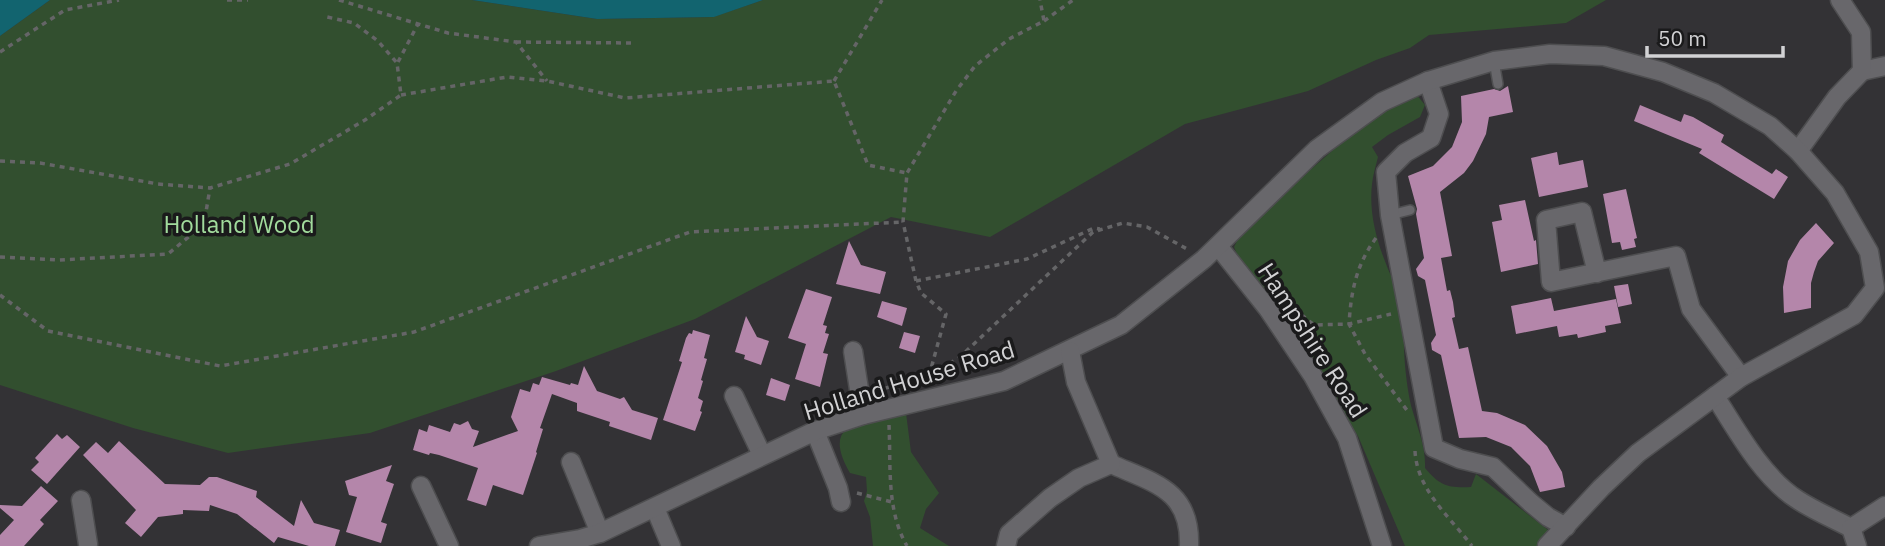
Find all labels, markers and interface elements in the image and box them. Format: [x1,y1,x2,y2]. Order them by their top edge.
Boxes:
scale bar [1647,14,1784,58]
text: 50 m [1658,24,1707,52]
park label: Holland Wood [163,208,315,240]
street label: Hampshire Road [1251,256,1375,424]
street label: Holland House Road [800,333,1018,427]

